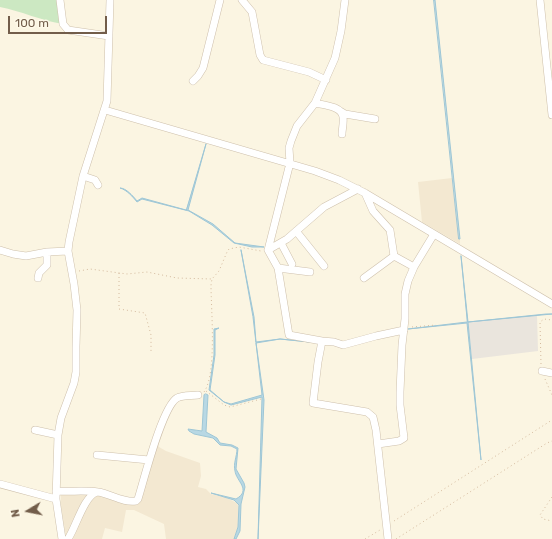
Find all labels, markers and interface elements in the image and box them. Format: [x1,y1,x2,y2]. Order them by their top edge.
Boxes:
scale bar [10,8,109,34]
text: 100 m [15,16,49,30]
north arrow [8,491,48,531]
text: N [9,508,23,518]

